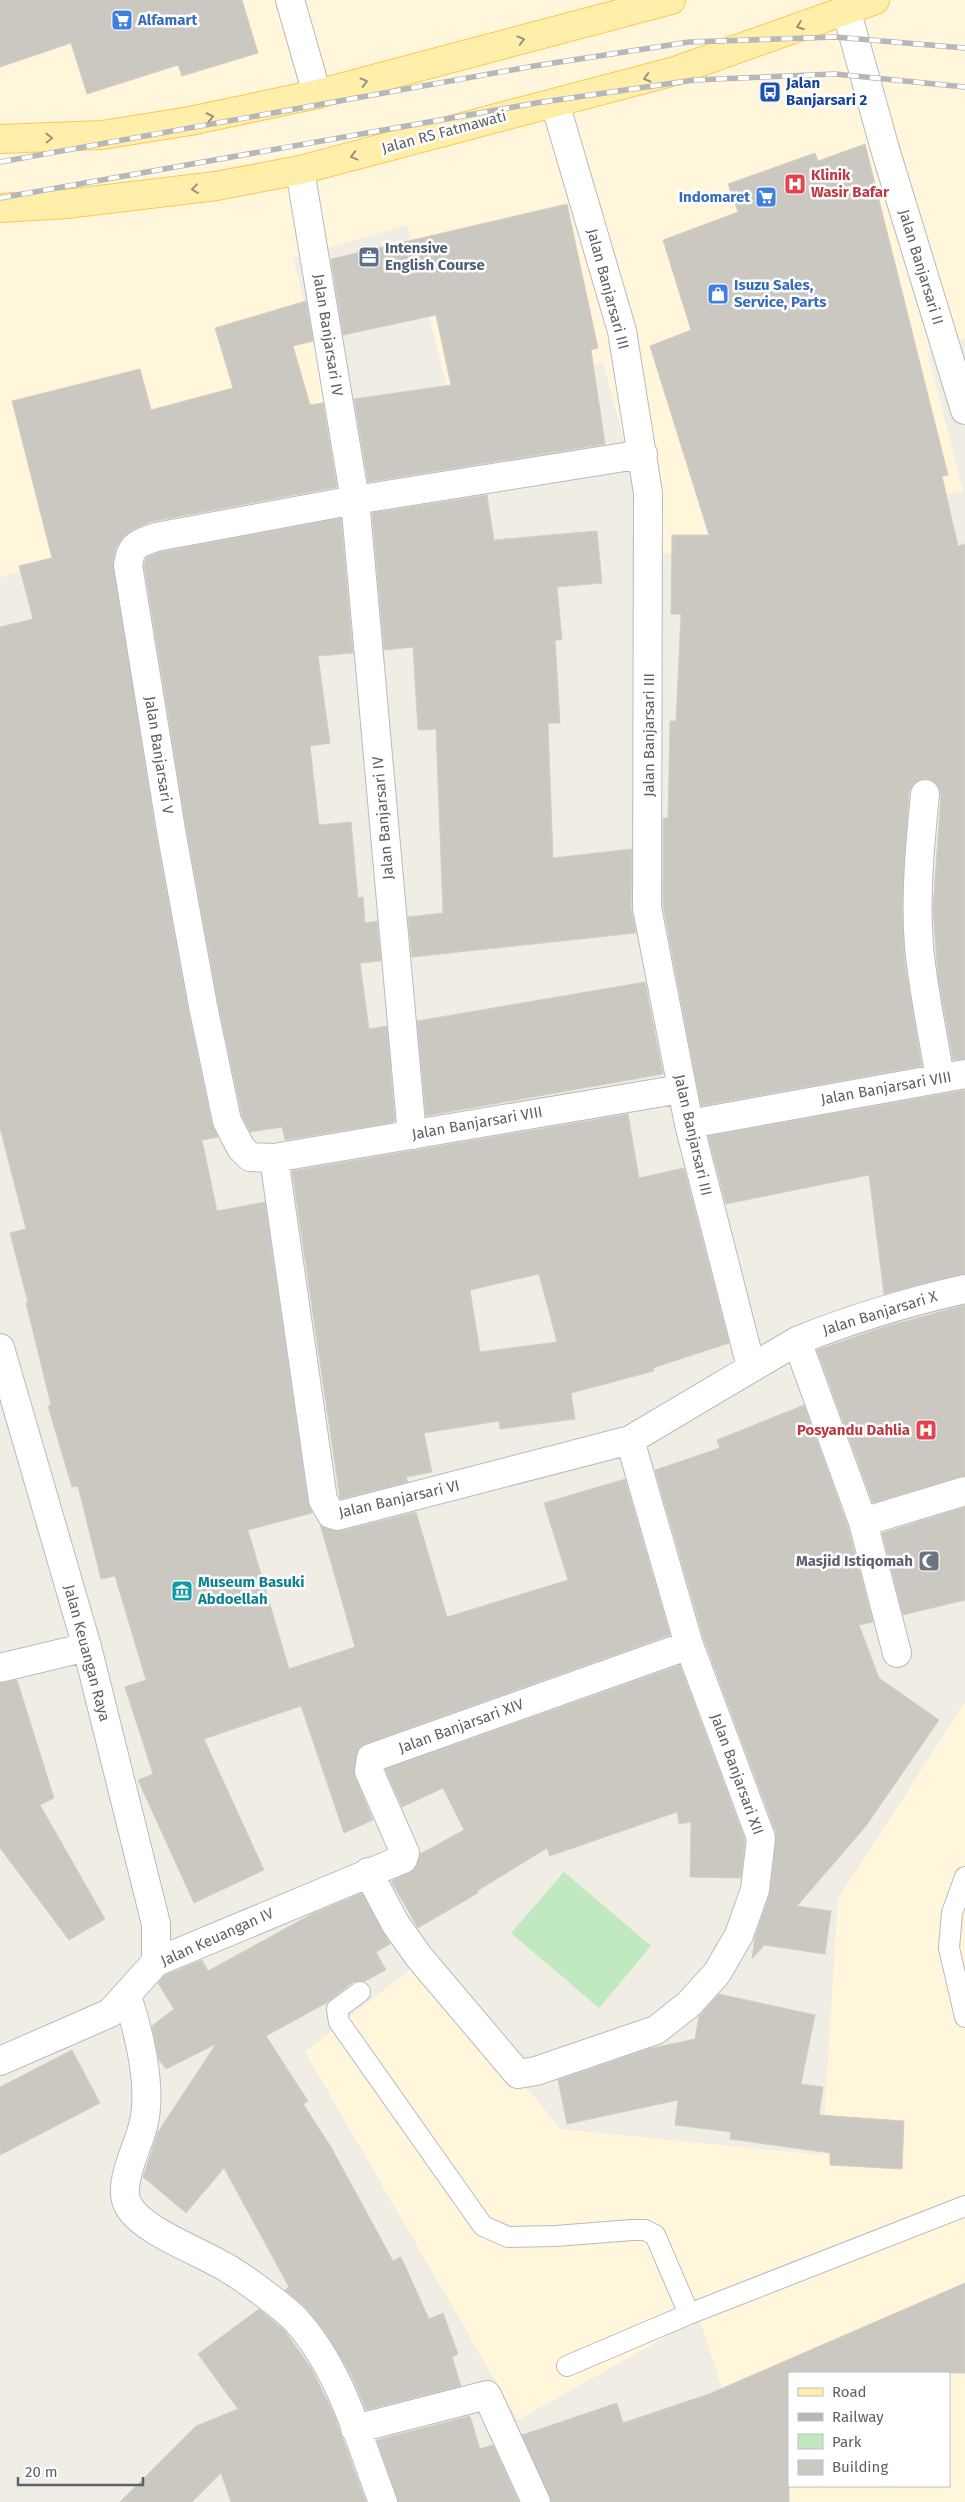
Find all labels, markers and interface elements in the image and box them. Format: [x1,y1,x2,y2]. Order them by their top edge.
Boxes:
supermarket icon: Alfamart [110,8,134,32]
place label: Alfamart [137,11,197,29]
one-way arrow [797,20,805,30]
one-way arrow [516,35,525,46]
one-way arrow [642,72,651,83]
place label: Jalan Banjarsari 2 [785,74,868,109]
one-way arrow [359,77,367,87]
bus stop icon: Jalan Banjarsari 2 [758,80,782,104]
street label: Jalan RS Fatmawati [380,107,508,157]
one-way arrow [205,112,214,123]
one-way arrow [45,133,53,143]
one-way arrow [350,150,359,161]
place label: Klinik Wasir Bafar [811,166,890,201]
hospital icon: Klinik Wasir Bafar [783,172,807,196]
one-way arrow [191,183,199,194]
supermarket icon: Indomaret [754,185,778,209]
place label: Indomaret [679,188,750,206]
street label: Jalan Banjarsari II [895,207,947,327]
street label: Jalan Banjarsari III [583,227,633,351]
place label: Intensive English Course [385,239,485,274]
office icon: Intensive English Course [357,245,381,269]
street label: Jalan Banjarsari IV [309,273,347,398]
place label: Isuzu Sales, Service, Parts [734,276,826,311]
shop icon: Isuzu Sales, Service, Parts [706,282,730,306]
street label: Jalan Banjarsari III [640,673,658,797]
street label: Jalan Banjarsari V [141,695,177,816]
street label: Jalan Banjarsari IV [369,755,397,880]
street label: Jalan Banjarsari VIII [819,1068,953,1108]
street label: Jalan Banjarsari III [670,1073,716,1197]
street label: Jalan Banjarsari VIII [410,1103,544,1143]
street label: Jalan Banjarsari X [820,1287,940,1339]
hospital icon: Posyandu Dahlia [914,1418,938,1442]
place label: Posyandu Dahlia [797,1421,910,1439]
street label: Jalan Banjarsari VI [337,1476,461,1522]
mosque icon: Masjid Istiqomah [917,1549,941,1573]
place label: Masjid Istiqomah [796,1552,913,1570]
place label: Museum Basuki Abdoellah [197,1573,304,1608]
museum icon: Museum Basuki Abdoellah [170,1579,194,1603]
street label: Jalan Keuangan Raya [60,1583,114,1723]
street label: Jalan Banjarsari XIV [396,1695,527,1757]
street label: Jalan Banjarsari XII [707,1711,767,1837]
street label: Jalan Keuangan IV [158,1904,277,1970]
legend [788,2372,950,2487]
text: Road [832,2383,867,2401]
text: Railway [832,2408,884,2426]
text: Park [832,2433,862,2451]
scale bar [18,2454,142,2486]
text: Building [832,2458,888,2476]
text: 20 m [25,2463,58,2481]

